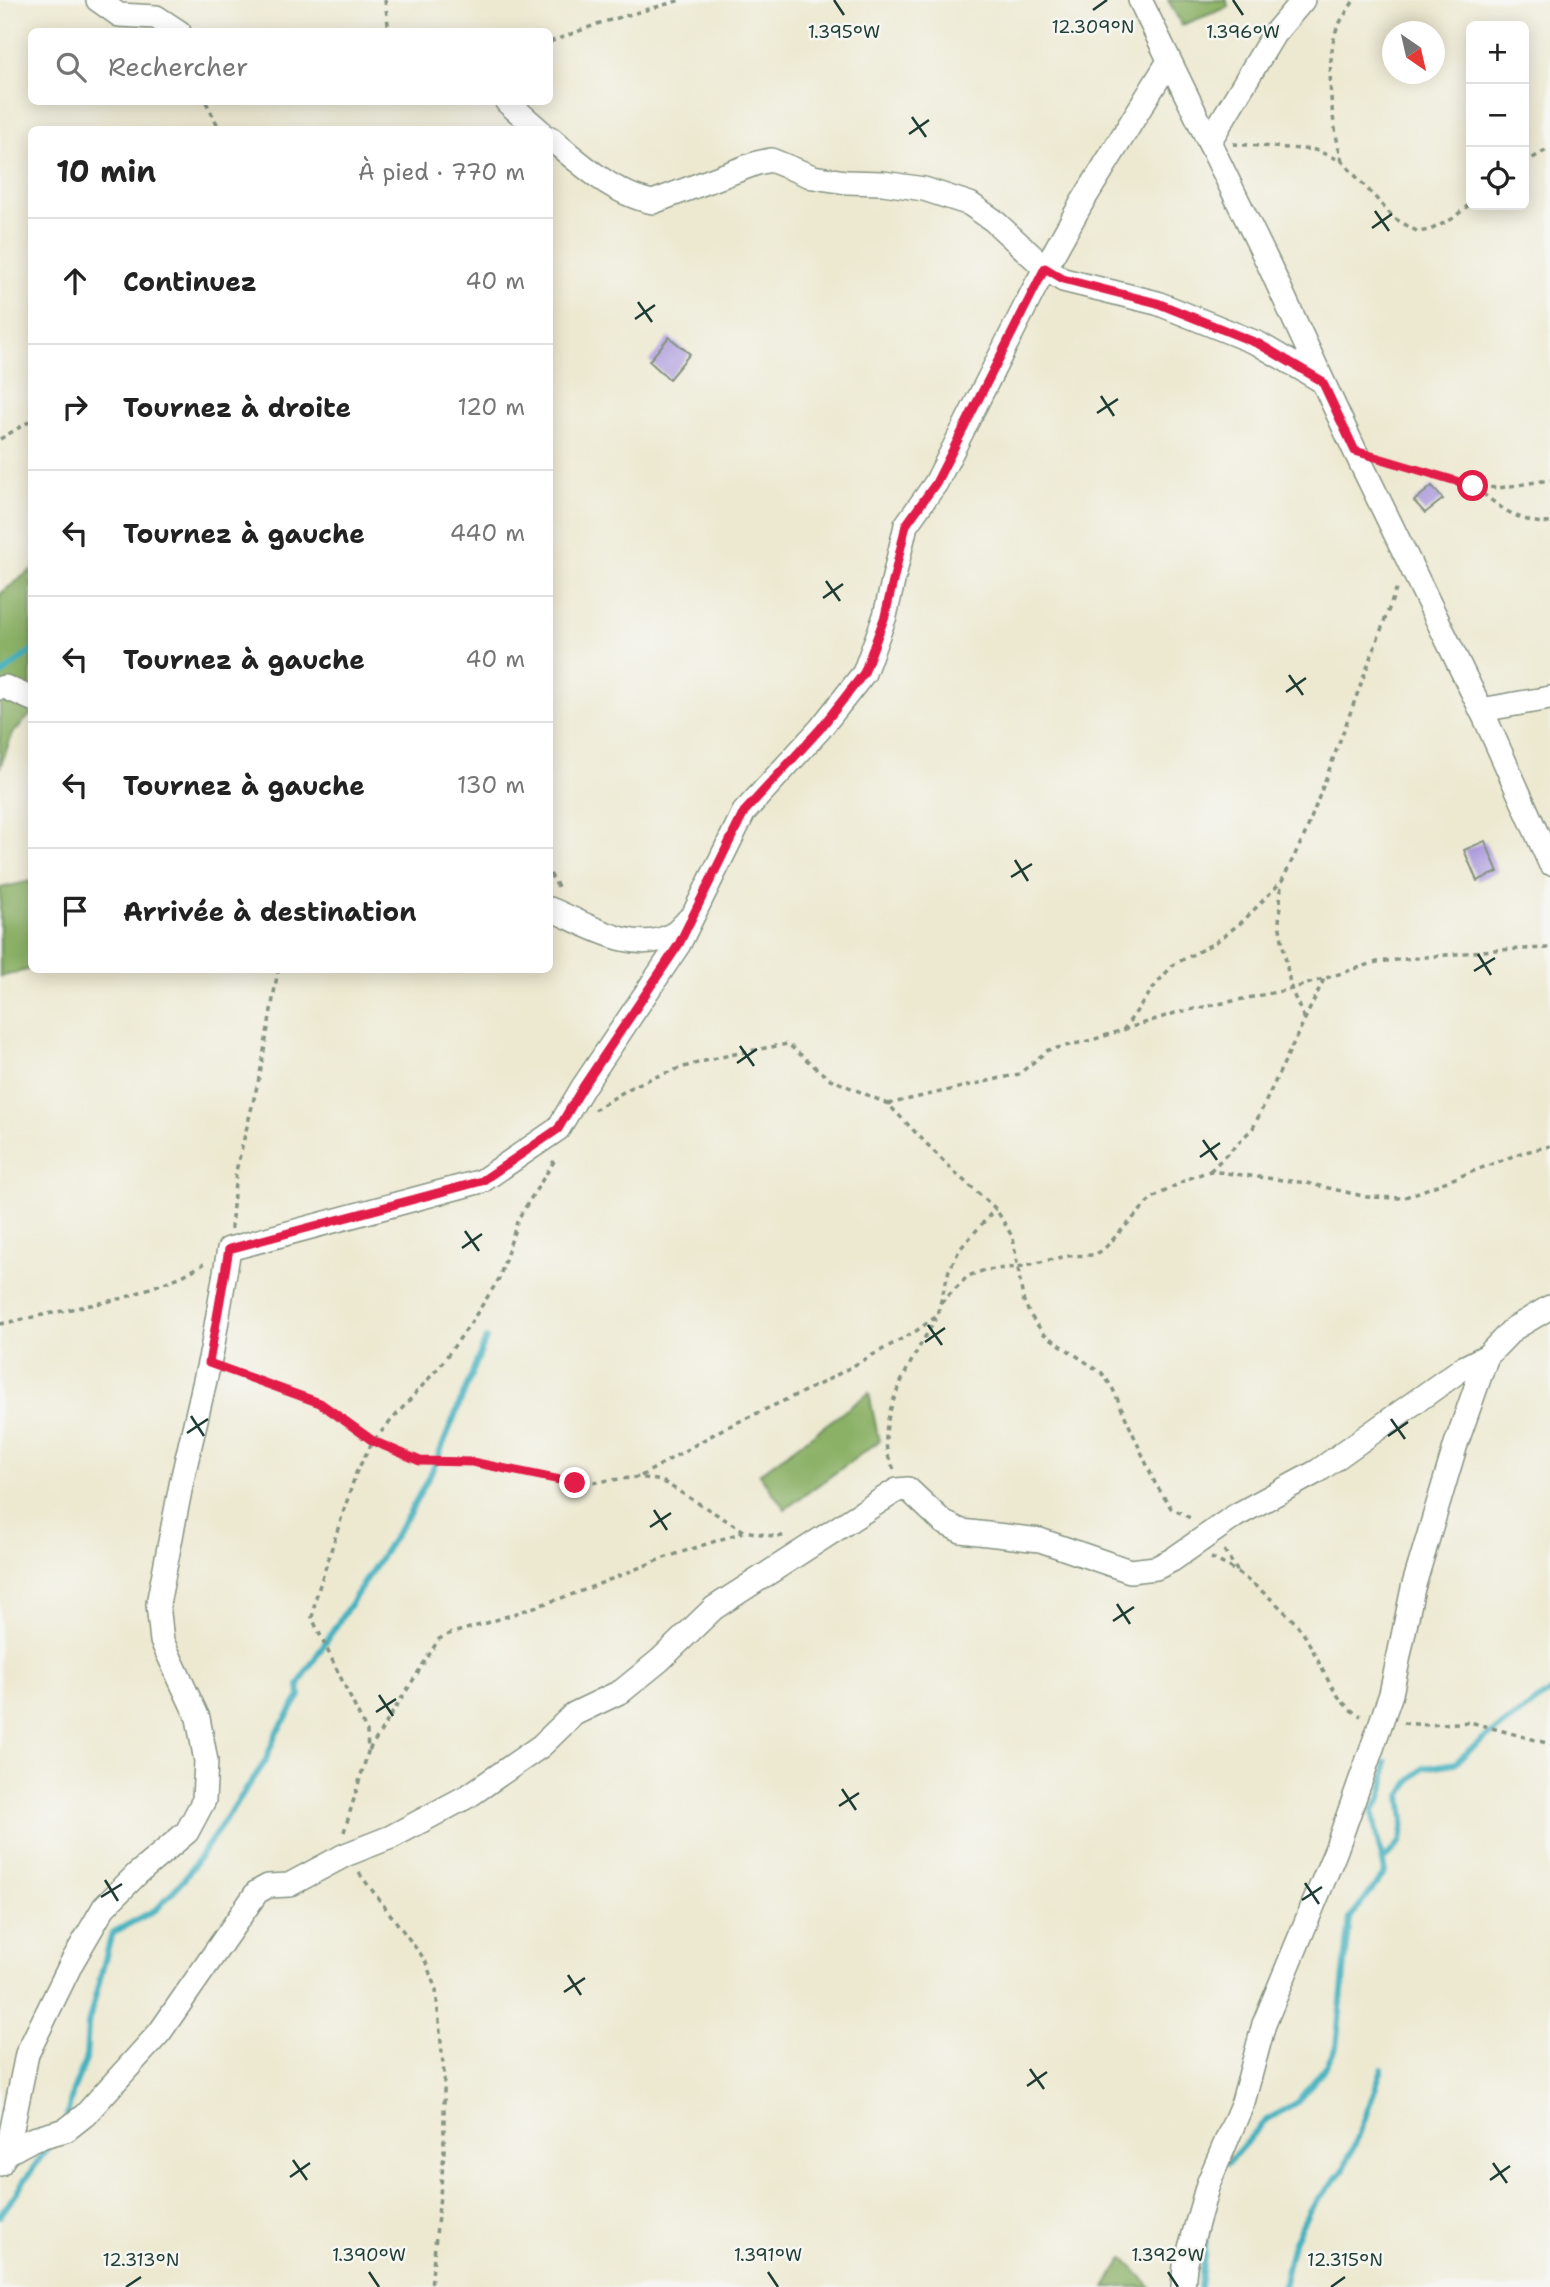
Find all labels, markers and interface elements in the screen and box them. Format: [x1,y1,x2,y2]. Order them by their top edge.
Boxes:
text: 12.309°N [1052,15,1134,39]
text: 1.395°W [808,20,880,44]
text: 1.396°W [1206,20,1280,44]
north arrow [1382,21,1445,84]
map controls [1466,21,1529,210]
button: + [1466,21,1529,84]
search box [28,28,553,105]
icon: search [52,48,90,86]
text: Rechercher [108,49,248,84]
button: − [1466,84,1529,147]
button: locate [1466,147,1529,210]
text: 10 min [56,151,156,192]
text: À pied · 770 m [358,157,525,187]
icon: ahead [56,262,94,300]
text: Continuez [123,264,257,299]
text: 40 m [465,266,525,296]
icon: right [56,388,94,426]
text: Tournez à droite [123,390,351,425]
text: 120 m [457,392,525,422]
route start [1457,470,1488,501]
icon: left [56,514,94,552]
text: Tournez à gauche [123,516,365,551]
text: 440 m [450,518,525,548]
icon: left [56,640,94,678]
text: Tournez à gauche [123,642,365,677]
text: 40 m [465,644,525,674]
icon: left [56,766,94,804]
text: Tournez à gauche [123,768,365,803]
text: 130 m [457,770,525,800]
icon: arrive [56,892,94,930]
text: Arrivée à destination [123,894,417,929]
route end [559,1467,590,1498]
text: 1.390°W [332,2243,406,2267]
text: 1.391°W [734,2243,802,2267]
text: 1.392°W [1131,2243,1205,2267]
text: 12.313°N [103,2248,179,2272]
text: 12.315°N [1307,2248,1383,2272]

